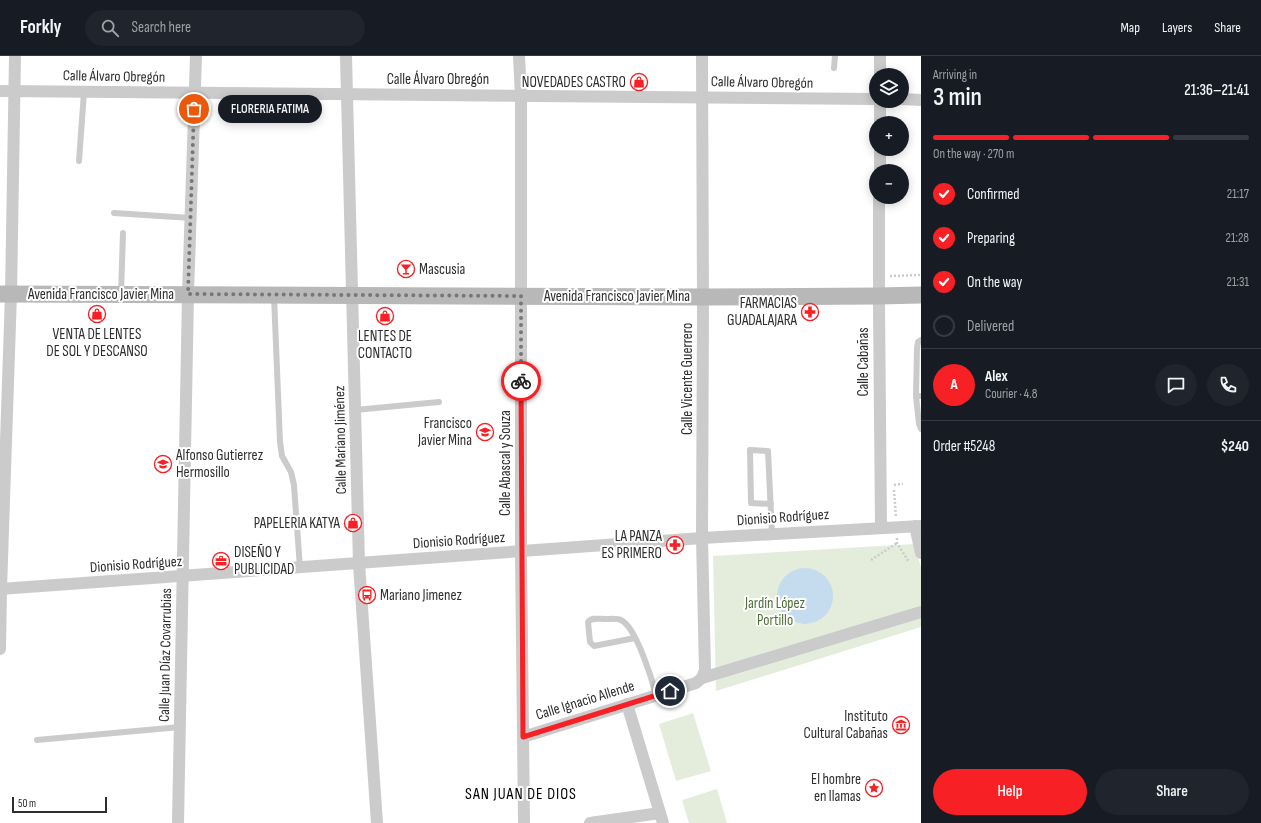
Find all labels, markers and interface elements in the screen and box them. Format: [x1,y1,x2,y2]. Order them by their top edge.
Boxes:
search box [85,10,365,46]
text: Forkly [20,16,61,39]
icon: search [99,17,121,39]
text: Search here [131,18,191,37]
text: Map [1120,19,1140,36]
text: Layers [1162,19,1192,36]
text: Share [1214,19,1241,36]
street label: Calle Álvaro Obregón [63,66,165,87]
text: Arriving in [933,67,977,83]
map controls [869,68,909,204]
button: layers [869,68,909,108]
street label: Calle Álvaro Obregón [387,70,489,89]
shop icon: NOVEDADES CASTRO [629,72,649,92]
street label: Calle Álvaro Obregón [711,72,813,93]
place label: NOVEDADES CASTRO [522,73,626,92]
text: 21:36–21:41 [1184,81,1249,100]
text: 3 min [933,82,982,113]
pin [177,92,211,126]
callout: FLORERIA FATIMA [218,95,322,123]
icon: bag [183,98,205,120]
text: FLORERIA FATIMA [231,101,309,117]
button: + [869,116,909,156]
text: On the way · 270 m [933,146,1014,162]
button: − [869,164,909,204]
icon: check [933,183,955,205]
text: Confirmed [967,185,1020,204]
text: 21:17 [1227,186,1249,202]
icon: check [933,227,955,249]
text: Preparing [967,229,1015,248]
text: 21:28 [1226,230,1249,246]
bar icon: Mascusia [396,259,416,279]
place label: Mascusia [419,260,466,279]
icon: check [933,271,955,293]
text: On the way [967,273,1022,292]
text: 21:31 [1227,274,1249,290]
street label: Avenida Francisco Javier Mina [27,285,174,304]
street label: Avenida Francisco Javier Mina [543,287,690,306]
place label: FARMACIAS GUADALAJARA [727,294,798,330]
pharmacy icon: FARMACIAS GUADALAJARA [800,302,820,322]
shop icon: VENTA DE LENTES DE SOL Y DESCANSO [87,304,107,324]
shop icon: LENTES DE CONTACTO [375,306,395,326]
text: Delivered [967,317,1014,336]
street label: Calle Vicente Guerrero [678,323,697,435]
place label: VENTA DE LENTES DE SOL Y DESCANSO [46,325,148,361]
place label: LENTES DE CONTACTO [358,327,412,363]
street label: Calle Cabañas [854,327,873,397]
courier [501,361,541,401]
button: chat [1155,364,1197,406]
button: phone [1207,364,1249,406]
text: Alex [985,367,1008,386]
icon: bike [510,370,532,392]
text: A [950,375,958,394]
street label: Calle Mariano Jiménez [330,385,351,495]
text: Courier · 4.8 [985,386,1037,402]
street label: Calle Abascal y Souza [496,410,515,516]
place label: Francisco Javier Mina [417,414,472,450]
school or university icon: Francisco Javier Mina [475,422,495,442]
text: Order #5248 [933,437,995,456]
text: $240 [1221,437,1249,456]
place label: Alfonso Gutierrez Hermosillo [175,446,264,482]
school or university icon: Alfonso Gutierrez Hermosillo [153,454,173,474]
street label: Dionisio Rodríguez [736,505,830,530]
shop icon: PAPELERIA KATYA [343,513,363,533]
place label: PAPELERIA KATYA [254,514,341,533]
place label: LA PANZA ES PRIMERO [601,527,663,563]
street label: Dionisio Rodríguez [412,528,506,553]
pharmacy icon: LA PANZA ES PRIMERO [665,535,685,555]
place label: DISEÑO Y PUBLICIDAD [234,543,294,579]
office icon: DISEÑO Y PUBLICIDAD [211,551,231,571]
street label: Dionisio Rodríguez [89,552,183,577]
bus stop icon: Mariano Jimenez [357,585,377,605]
place label: Mariano Jimenez [380,586,463,605]
street label: Calle Juan Díaz Covarrubias [155,588,176,722]
park label: Jardín López Portillo [744,594,806,630]
pin [653,674,687,708]
street label: Calle Ignacio Allende [533,676,637,725]
icon: home [659,680,681,702]
place label: Instituto Cultural Cabañas [804,707,888,743]
museum icon: Instituto Cultural Cabañas [891,715,911,735]
button: Help [933,769,1087,815]
button: Share [1095,769,1249,815]
place label: El hombre en llamas [811,770,861,806]
place icon: El hombre en llamas [864,778,884,798]
district label: SAN JUAN DE DIOS [465,785,577,804]
scale bar [12,795,107,814]
text: 50 m [18,797,36,810]

